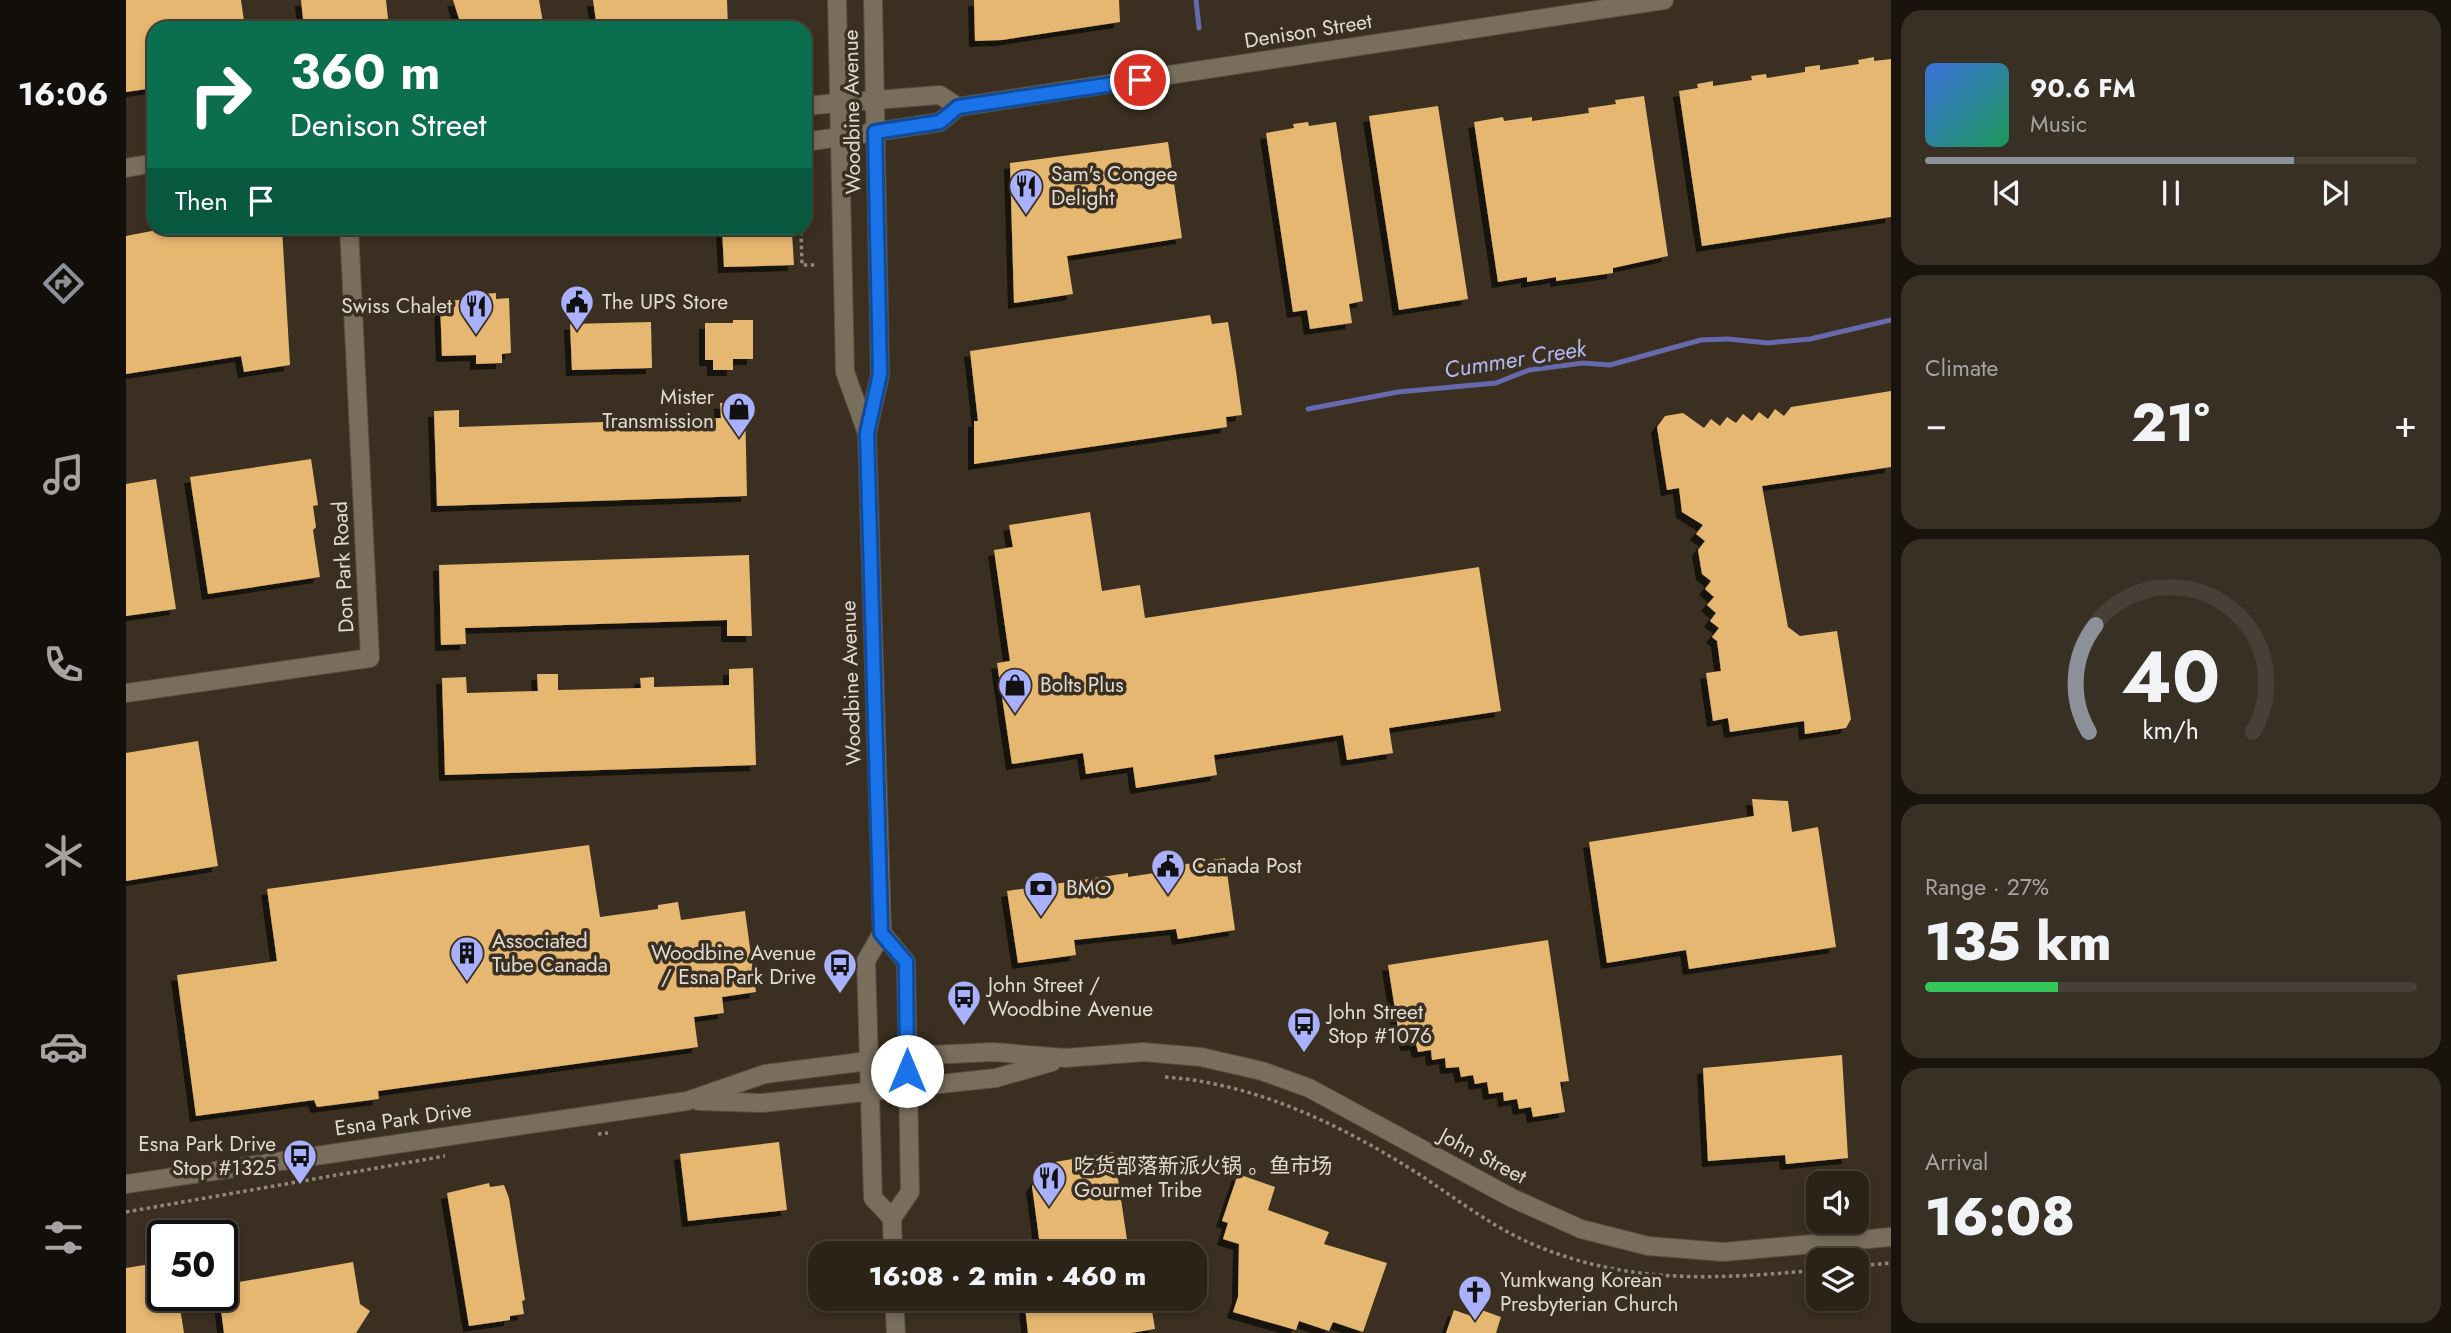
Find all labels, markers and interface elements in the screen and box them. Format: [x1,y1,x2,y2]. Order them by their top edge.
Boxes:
street label: Denison Street [1242,6,1374,56]
street label: Woodbine Avenue [836,29,868,195]
text: 360 m [290,37,441,107]
icon: right [175,49,266,140]
pin [1110,50,1170,110]
icon: arrive [1121,61,1159,99]
text: 90.6 FM [2030,69,2136,107]
text: 16:06 [18,71,108,117]
text: Denison Street [290,102,486,148]
text: Music [2030,107,2087,141]
place label: Sam's Congee Delight [1051,159,1178,213]
restaurant icon: Sam's Congee Delight [1007,167,1045,216]
icon: previous [1988,174,2026,212]
icon: pause [2152,174,2190,212]
icon: next [2316,174,2354,212]
text: Then [175,182,228,220]
icon: arrive [242,182,280,220]
icon: directions [39,259,88,308]
public building icon: The UPS Store [558,283,596,332]
restaurant icon: Swiss Chalet [457,287,495,336]
place label: The UPS Store [602,287,728,317]
place label: Swiss Chalet [341,291,452,321]
water label: Cummer Creek [1442,331,1590,387]
text: Climate [1925,351,1998,385]
place label: Mister Transmission [602,382,715,436]
text: 21° [2131,385,2210,461]
shop icon: Mister Transmission [720,390,758,439]
text: − [1925,396,1947,451]
text: + [2394,396,2417,451]
icon: music [39,450,88,499]
street label: Don Park Road [325,500,361,634]
street label: Woodbine Avenue [833,600,869,766]
text: 40 [2121,625,2221,730]
icon: phone [39,640,88,689]
shop icon: Bolts Plus [996,666,1034,715]
place label: Bolts Plus [1040,670,1124,700]
text: km/h [2143,712,2199,748]
icon: climate [39,831,88,880]
public building icon: Canada Post [1149,847,1187,896]
place label: Canada Post [1192,851,1302,881]
bank icon: BMO [1022,869,1060,918]
text: Range · 27% [1925,870,2049,904]
place label: BMO [1066,873,1111,903]
text: 135 km [1925,904,2112,980]
place label: Associated Tube Canada [492,926,608,980]
building icon: Associated Tube Canada [448,934,486,983]
place label: Woodbine Avenue / Esna Park Drive [651,938,816,992]
bus stop icon: Woodbine Avenue / Esna Park Drive [821,946,859,995]
place label: John Street / Woodbine Avenue [985,970,1153,1024]
bus stop icon: John Street / Woodbine Avenue [945,978,983,1027]
place label: John Street Stop #1076 [1325,997,1432,1051]
bus stop icon: John Street Stop #1076 [1285,1005,1323,1054]
icon: car [39,1022,88,1071]
position arrow [870,1034,944,1108]
street label: Esna Park Drive [333,1095,474,1143]
street label: John Street [1431,1119,1532,1192]
place label: Esna Park Drive Stop #1325 [138,1129,276,1183]
bus stop icon: Esna Park Drive Stop #1325 [281,1137,319,1186]
text: Arrival [1925,1145,1988,1179]
place label: 吃货部落新派火锅 。鱼市场 Gourmet Tribe [1074,1151,1332,1205]
restaurant icon: 吃货部落新派火锅 。鱼市场 Gourmet Tribe [1030,1159,1068,1208]
map controls [1806,1171,1869,1311]
button: sound [1806,1171,1869,1234]
text: 16:08 [1925,1179,2075,1255]
icon: filters [39,1213,88,1262]
speed limit sign: 50 [147,1220,238,1311]
button: layers [1806,1248,1869,1311]
text: 16:08 · 2 min · 460 m [869,1257,1146,1295]
place label: Yumkwang Korean Presbyterian Church [1500,1265,1678,1319]
church icon: Yumkwang Korean Presbyterian Church [1456,1273,1494,1322]

